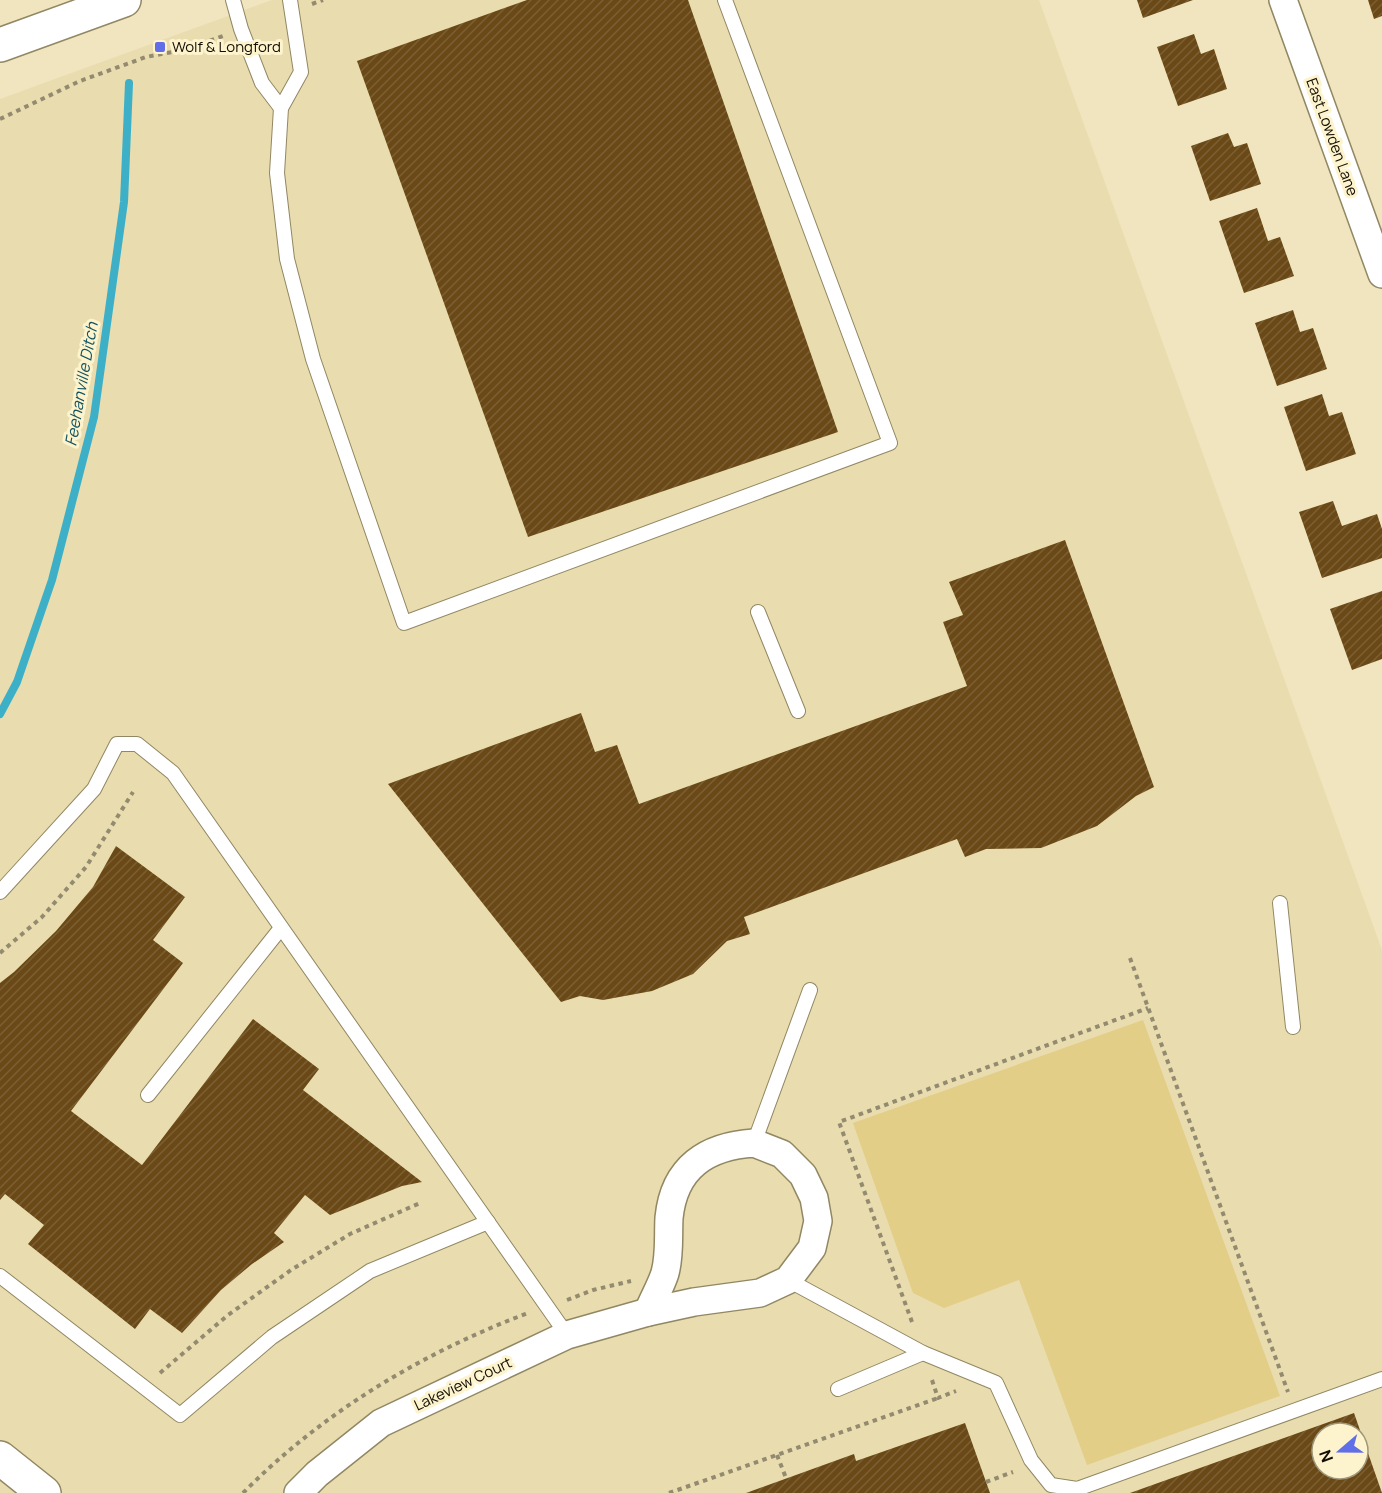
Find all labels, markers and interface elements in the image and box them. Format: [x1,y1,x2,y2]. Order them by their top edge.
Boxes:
place label: Wolf & Longford [172,36,281,57]
marker: Wolf & Longford [153,40,167,54]
street label: East Lowden Lane [1301,75,1364,199]
water label: Feehanville Ditch [59,320,103,448]
street label: Lakeview Court [410,1352,515,1415]
north arrow [1310,1421,1370,1481]
text: N [1314,1447,1338,1465]

